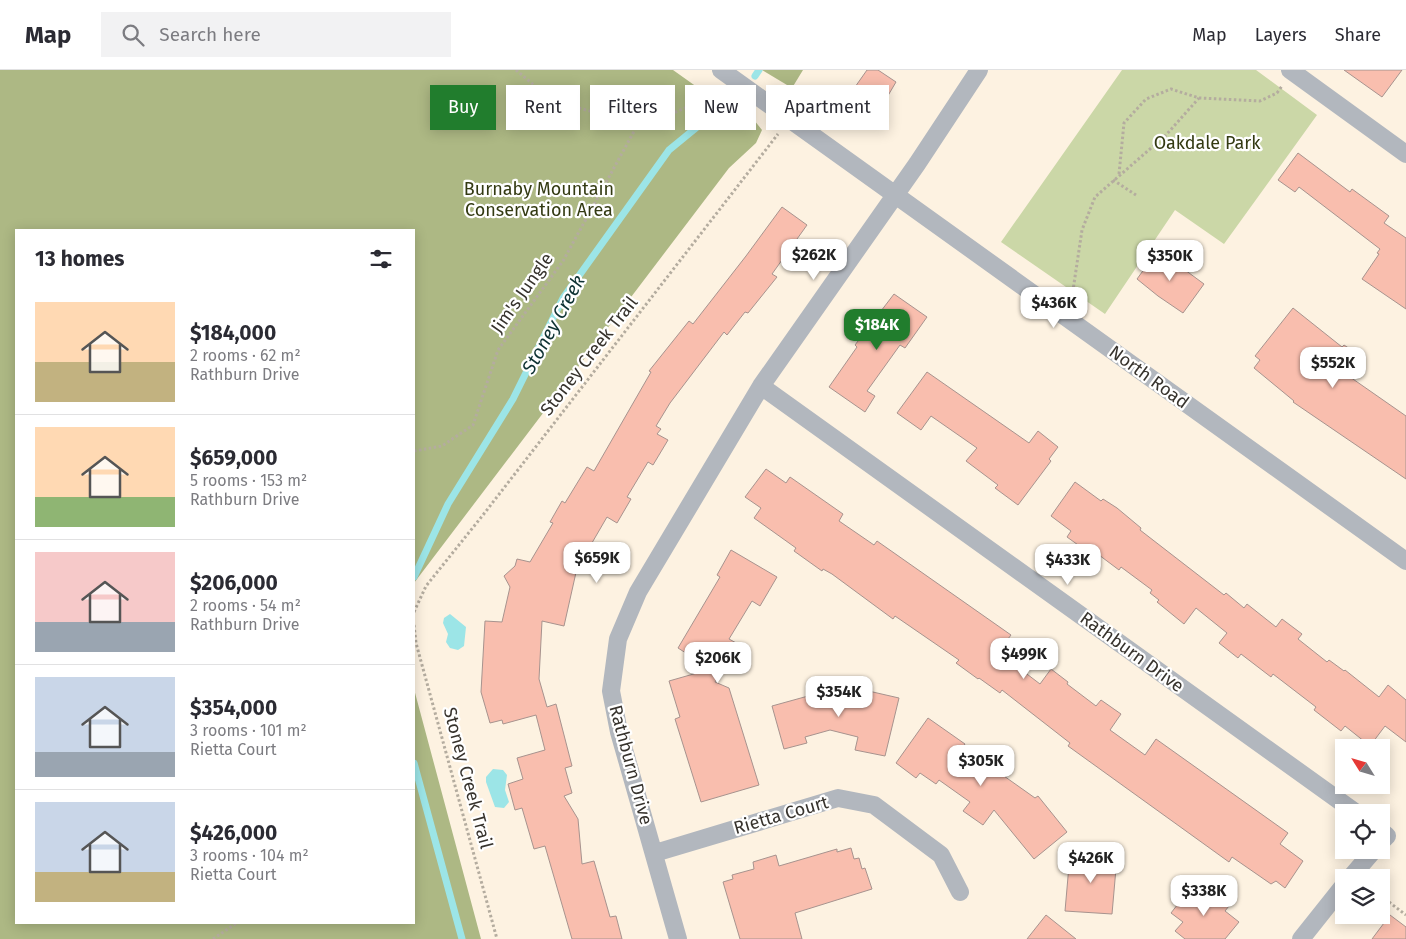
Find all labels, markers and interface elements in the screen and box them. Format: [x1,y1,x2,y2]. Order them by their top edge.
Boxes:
search box [101,12,451,57]
text: Map [25,21,71,49]
icon: search [119,21,147,49]
text: Search here [159,23,261,46]
text: Map [1192,24,1227,46]
text: Layers [1255,24,1307,46]
text: Share [1335,24,1381,46]
chip: Buy [430,85,496,130]
chip: Rent [506,85,580,130]
chip: Filters [590,85,675,130]
chip: New [685,85,756,130]
chip: Apartment [766,85,889,130]
park label: Oakdale Park [1154,132,1261,154]
park label: Burnaby Mountain Conservation Area [464,178,614,221]
pin: $262K [779,238,849,281]
pin: $350K [1135,240,1205,282]
icon: filters [367,245,395,273]
text: $262K [792,245,836,264]
text: 13 homes [35,246,125,272]
text: $350K [1147,246,1193,265]
street label: Jim's Jungle [486,248,558,338]
water label: Stoney Creek [516,271,590,379]
pin: $436K [1019,286,1089,329]
street label: Stoney Creek Trail [536,292,642,420]
text: $436K [1031,293,1077,312]
pin: $184K [842,308,912,351]
text: $184K [855,315,899,334]
text: $184,000 [190,320,276,346]
icon: home [75,322,135,382]
street label: North Road [1105,341,1193,413]
text: 2 rooms · 62 m² [190,346,301,365]
pin: $552K [1298,346,1368,389]
text: $552K [1311,353,1355,372]
text: Rathburn Drive [190,365,300,384]
text: $659,000 [190,445,278,471]
icon: home [75,447,135,507]
text: 5 rooms · 153 m² [190,471,307,490]
text: Rathburn Drive [190,490,300,509]
pin: $659K [562,542,632,584]
pin: $433K [1033,544,1103,586]
text: $659K [574,548,620,567]
text: $433K [1046,550,1090,569]
text: $206,000 [190,570,278,596]
icon: home [75,572,135,632]
text: 2 rooms · 54 m² [190,596,301,615]
street label: Rathburn Drive [1076,607,1188,697]
text: Rathburn Drive [190,615,300,634]
pin: $499K [989,638,1059,680]
pin: $206K [683,642,753,684]
text: $499K [1001,644,1047,663]
text: $206K [695,648,741,667]
pin: $354K [804,676,874,718]
text: $354K [817,682,861,701]
text: $354,000 [190,695,277,721]
icon: home [75,697,135,757]
street label: Rathburn Drive [604,703,658,827]
street label: Stoney Creek Trail [439,705,497,851]
text: 3 rooms · 101 m² [190,721,307,740]
north arrow [1335,739,1390,794]
map controls [1335,739,1390,924]
text: Rietta Court [190,740,277,759]
pin: $305K [946,744,1016,787]
text: $305K [958,751,1004,770]
street label: Rietta Court [731,791,831,839]
button: locate [1335,804,1390,859]
text: $426,000 [190,820,277,846]
icon: home [75,822,135,882]
pin: $426K [1056,842,1126,884]
text: 3 rooms · 104 m² [190,846,309,865]
text: $426K [1069,848,1113,867]
text: Rietta Court [190,865,277,884]
button: layers [1335,869,1390,924]
pin: $338K [1169,874,1239,917]
text: $338K [1182,881,1226,900]

